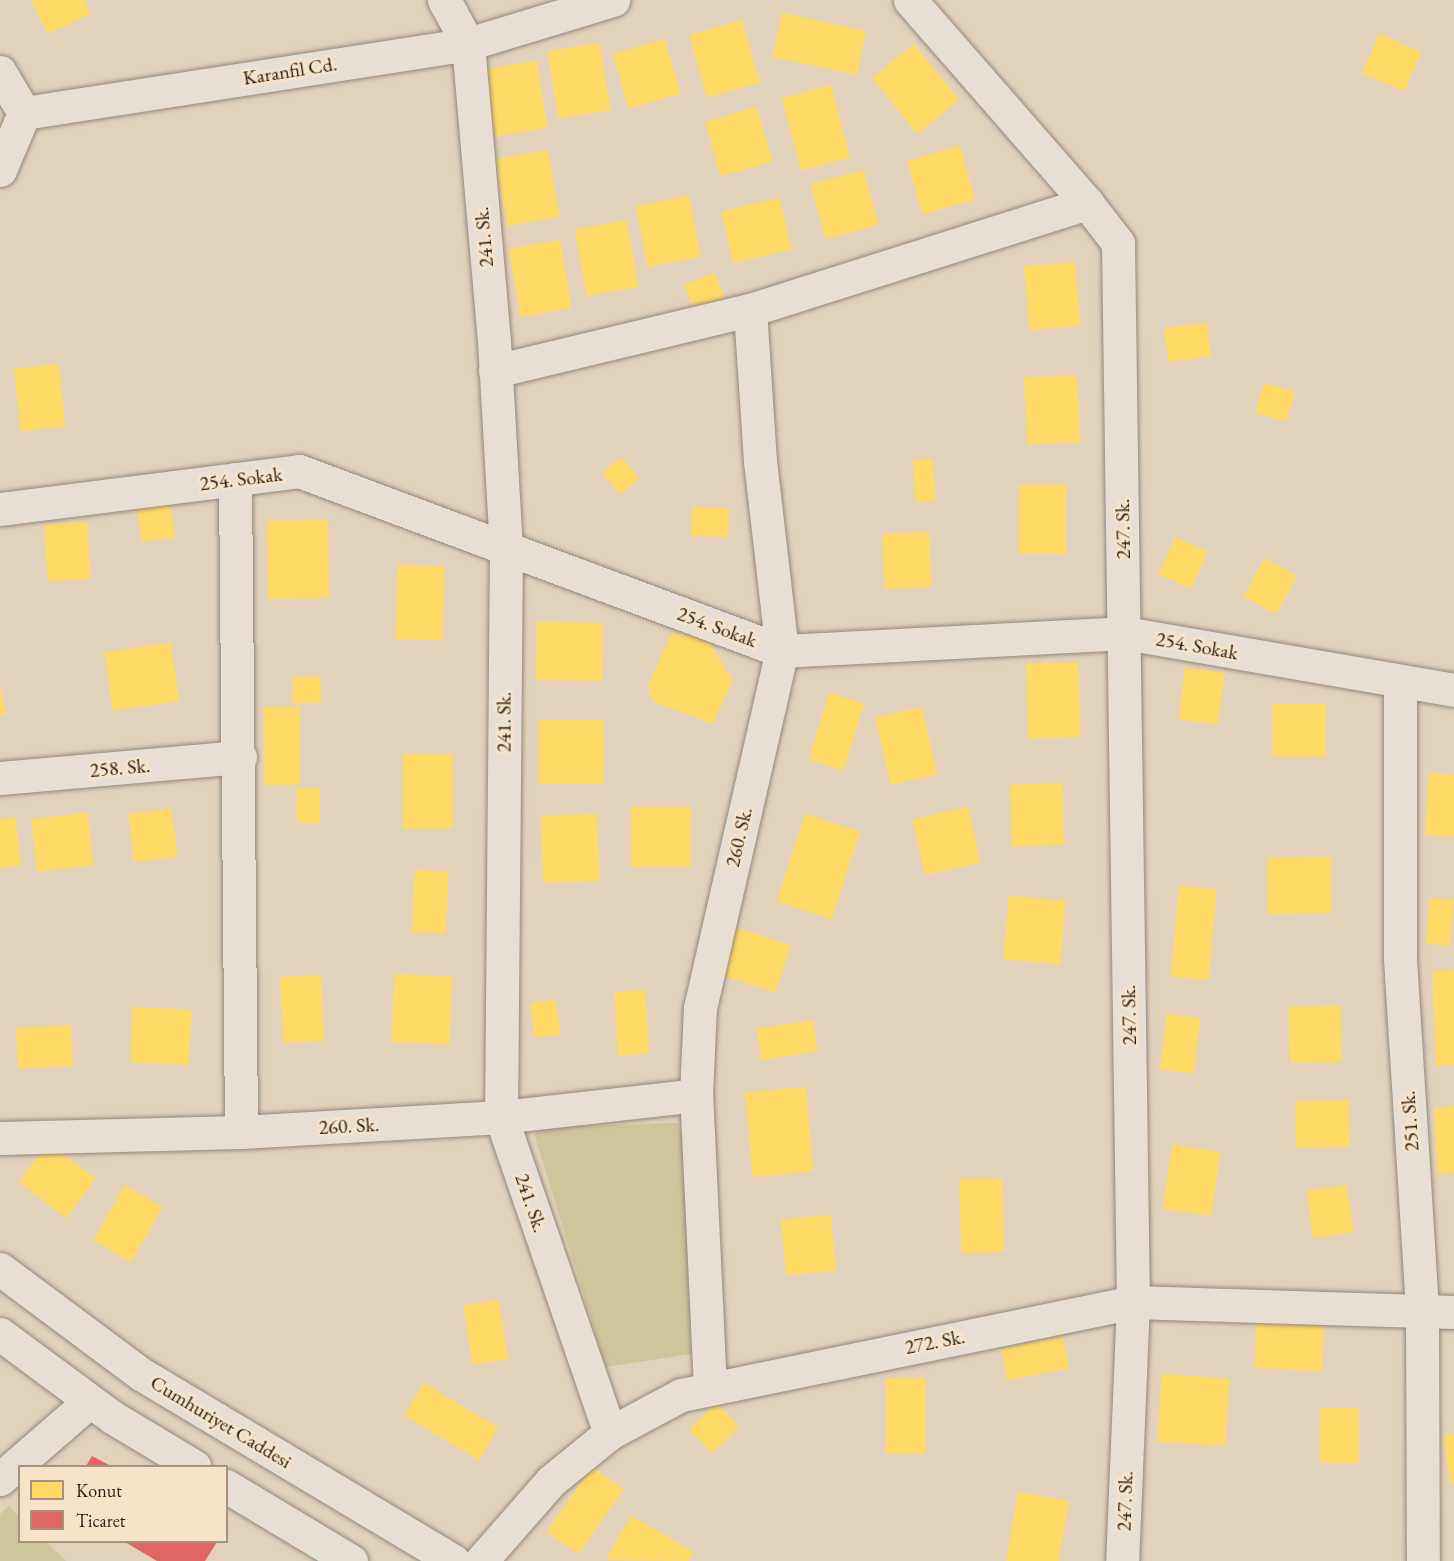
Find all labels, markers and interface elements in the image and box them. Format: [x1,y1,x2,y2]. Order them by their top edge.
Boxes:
street label: Karanfil Cd. [241,52,339,90]
street label: 241. Sk. [469,206,499,268]
street label: 254. Sokak [198,462,284,496]
street label: 247. Sk. [1110,498,1136,560]
street label: 254. Sokak [674,602,760,652]
street label: 254. Sokak [1154,627,1240,665]
street label: 241. Sk. [492,692,516,752]
street label: 258. Sk. [89,753,151,783]
street label: 260. Sk. [720,805,758,869]
street label: 247. Sk. [1116,984,1142,1046]
street label: 251. Sk. [1396,1090,1424,1152]
street label: 260. Sk. [318,1112,380,1140]
street label: 241. Sk. [510,1170,552,1236]
street label: 272. Sk. [903,1324,967,1360]
street label: Cumhuriyet Caddesi [146,1370,296,1474]
legend [18,1465,228,1543]
street label: 247. Sk. [1112,1470,1138,1532]
text: Konut [76,1479,122,1502]
text: Ticaret [76,1509,125,1532]

